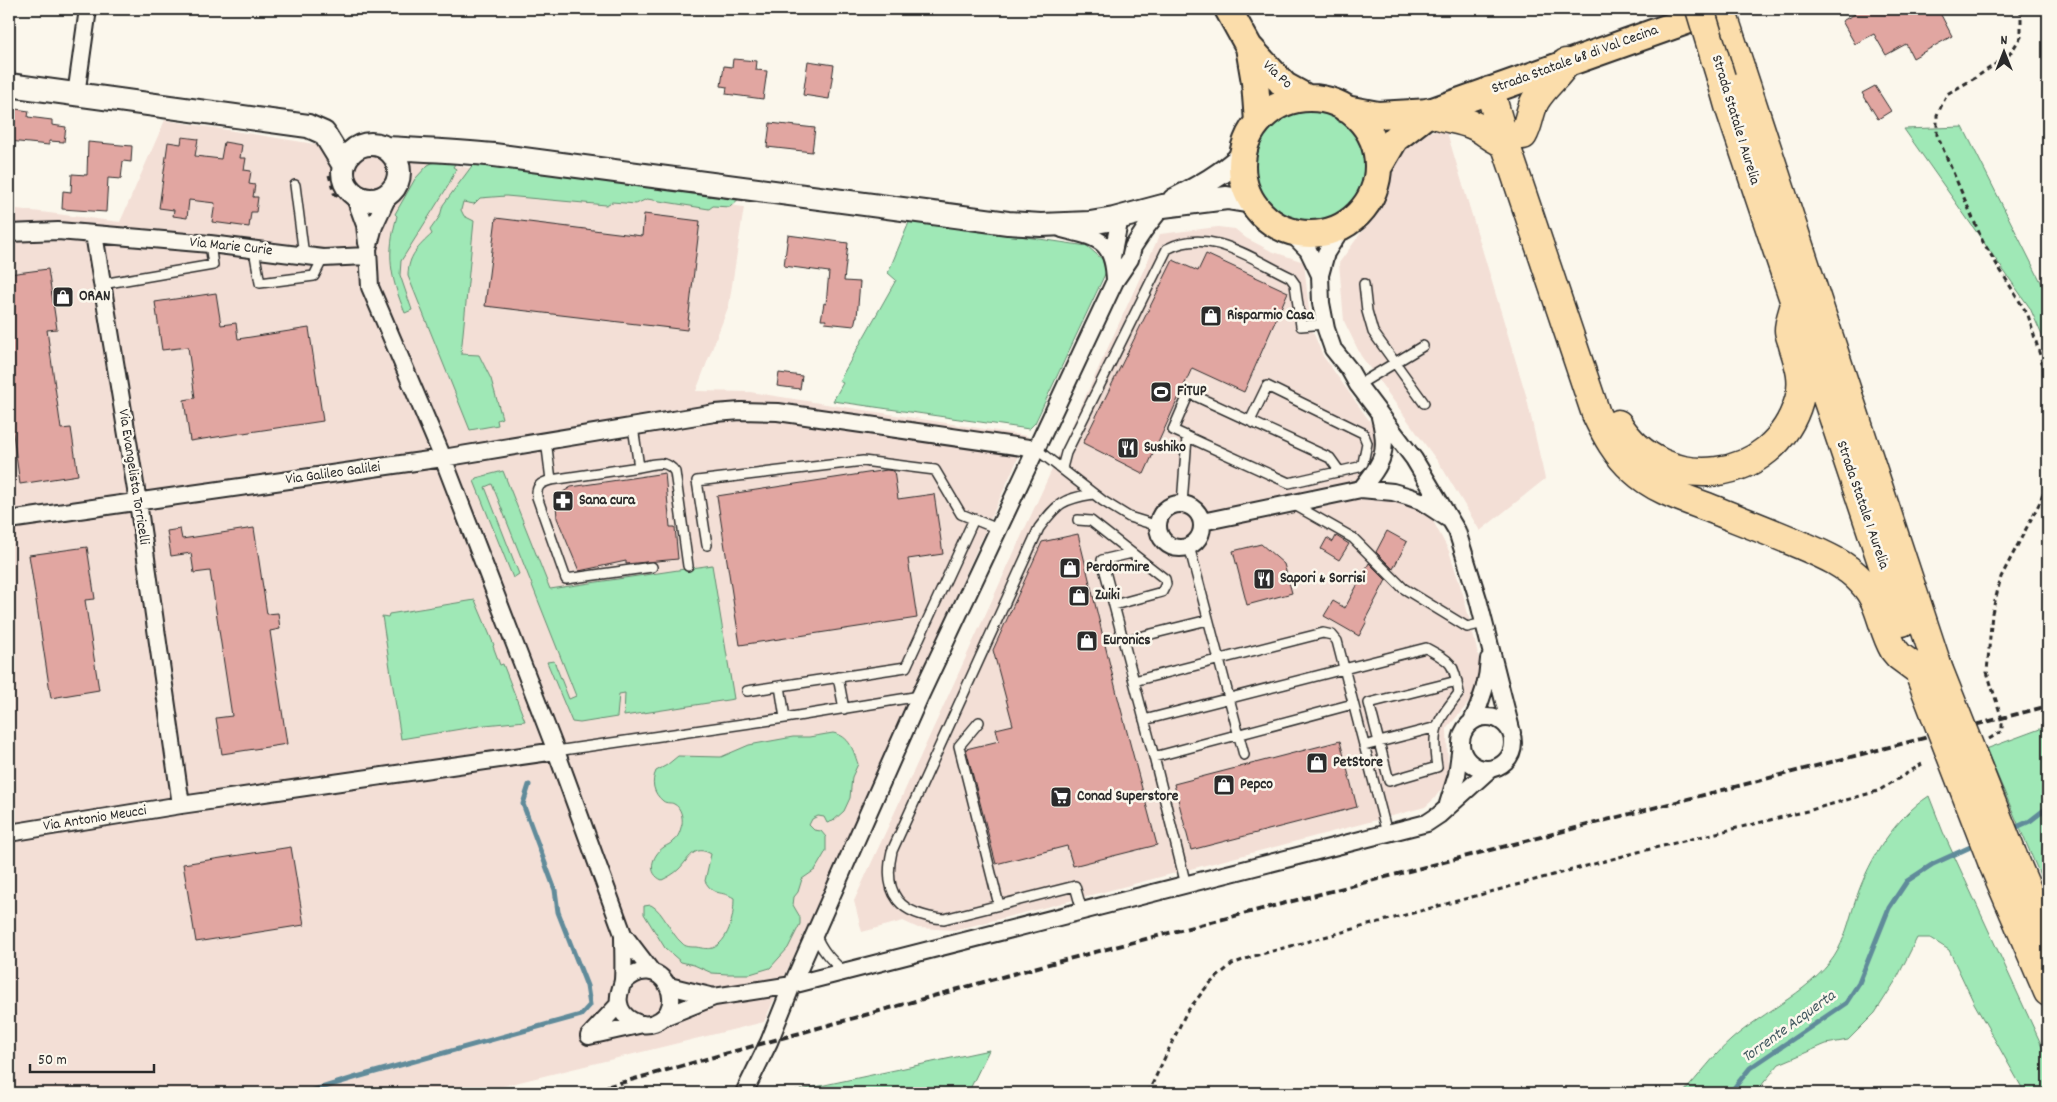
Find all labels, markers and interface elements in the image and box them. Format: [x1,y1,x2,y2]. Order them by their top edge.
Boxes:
street label: Strada Statale 68 di Val Cecina [1489,19,1662,100]
north arrow [1980,28,2030,78]
text: N [2001,31,2008,51]
street label: Strada Statale 1 Aurelia [1705,52,1765,188]
street label: Via Po [1257,55,1297,95]
street label: Via Marie Curie [188,232,274,262]
shop icon: ORAN [51,285,75,309]
place label: ORAN [79,286,111,308]
shop icon: Risparmio Casa [1199,304,1223,328]
place label: Risparmio Casa [1227,305,1315,327]
sports icon: FiTUP [1149,380,1173,404]
place label: FiTUP [1177,381,1207,403]
street label: Via Evangelista Torricelli [111,408,155,547]
restaurant icon: Sushiko [1116,436,1140,460]
place label: Sushiko [1144,437,1186,459]
street label: Strada Statale 1 Aurelia [1830,438,1895,573]
street label: Via Galileo Galilei [284,456,382,492]
pharmacy icon: Sana cura [551,489,575,513]
place label: Sana cura [579,490,636,512]
shop icon: Perdormire [1058,556,1082,580]
place label: Perdormire [1086,557,1150,579]
restaurant icon: Sapori & Sorrisi [1252,567,1276,591]
place label: Sapori & Sorrisi [1280,568,1366,590]
shop icon: Zuiki [1067,584,1091,608]
place label: Zuiki [1095,585,1120,607]
shop icon: Euronics [1075,629,1099,653]
place label: Euronics [1103,630,1151,652]
shop icon: PetStore [1305,751,1329,775]
place label: PetStore [1333,752,1383,774]
shop icon: Pepco [1212,773,1236,797]
place label: Pepco [1240,774,1273,796]
supermarket icon: Conad Superstore [1049,785,1073,809]
place label: Conad Superstore [1077,786,1179,808]
street label: Via Antonio Meucci [42,800,148,838]
water label: Torrente Acquerta [1738,984,1842,1069]
scale bar [30,1042,154,1074]
text: 50 m [38,1050,67,1072]

